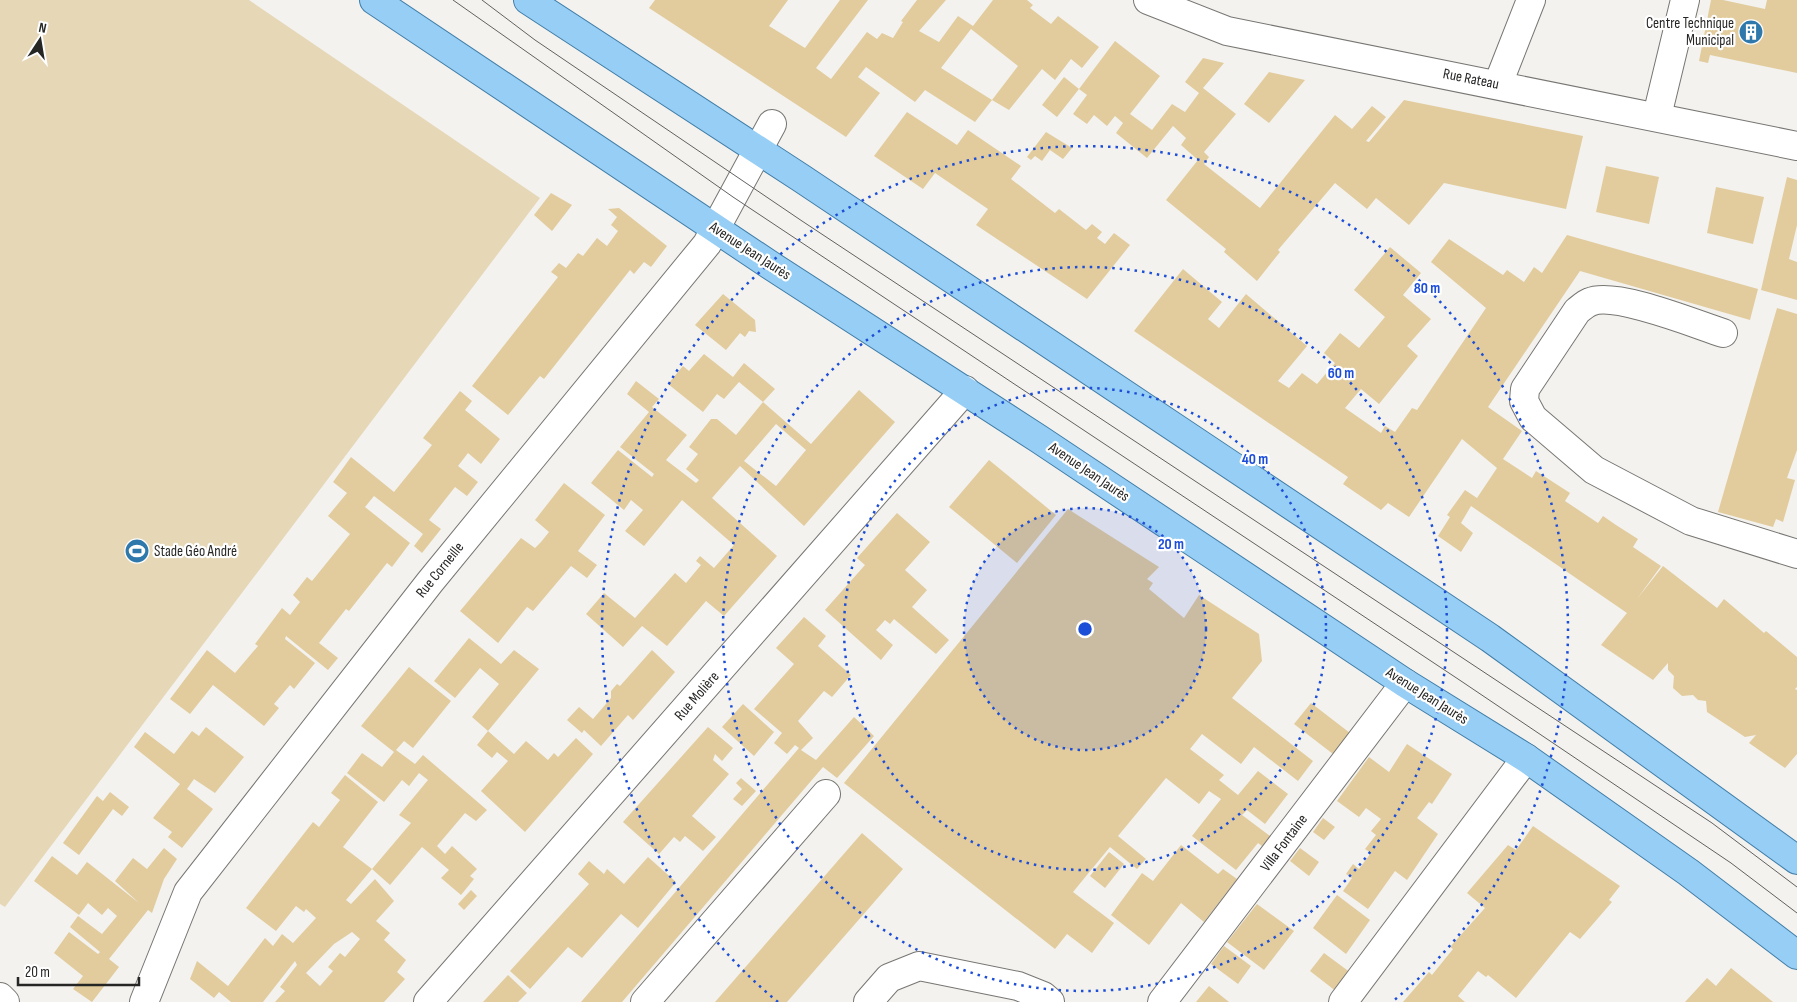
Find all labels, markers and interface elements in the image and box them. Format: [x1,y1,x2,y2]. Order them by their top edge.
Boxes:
place label: Centre Technique Municipal [1646,14,1734,50]
north arrow [15,15,65,65]
text: N [37,19,48,37]
building icon: Centre Technique Municipal [1738,19,1764,45]
street label: Rue Rateau [1441,64,1501,94]
street label: Avenue Jean Jaurès [705,217,794,284]
text: 80 m [1414,279,1440,298]
text: 60 m [1328,364,1354,383]
street label: Avenue Jean Jaurès [1044,437,1133,506]
text: 40 m [1242,450,1268,469]
text: 20 m [1158,535,1184,554]
sports icon: Stade Géo André [124,538,150,564]
street label: Rue Corneille [412,538,468,602]
place label: Stade Géo André [154,542,237,561]
centre of rings [1076,620,1094,638]
street label: Avenue Jean Jaurès [1382,663,1472,729]
street label: Rue Molière [671,668,723,724]
street label: Villa Fontaine [1256,811,1312,875]
scale bar [18,954,139,986]
text: 20 m [25,963,50,982]

